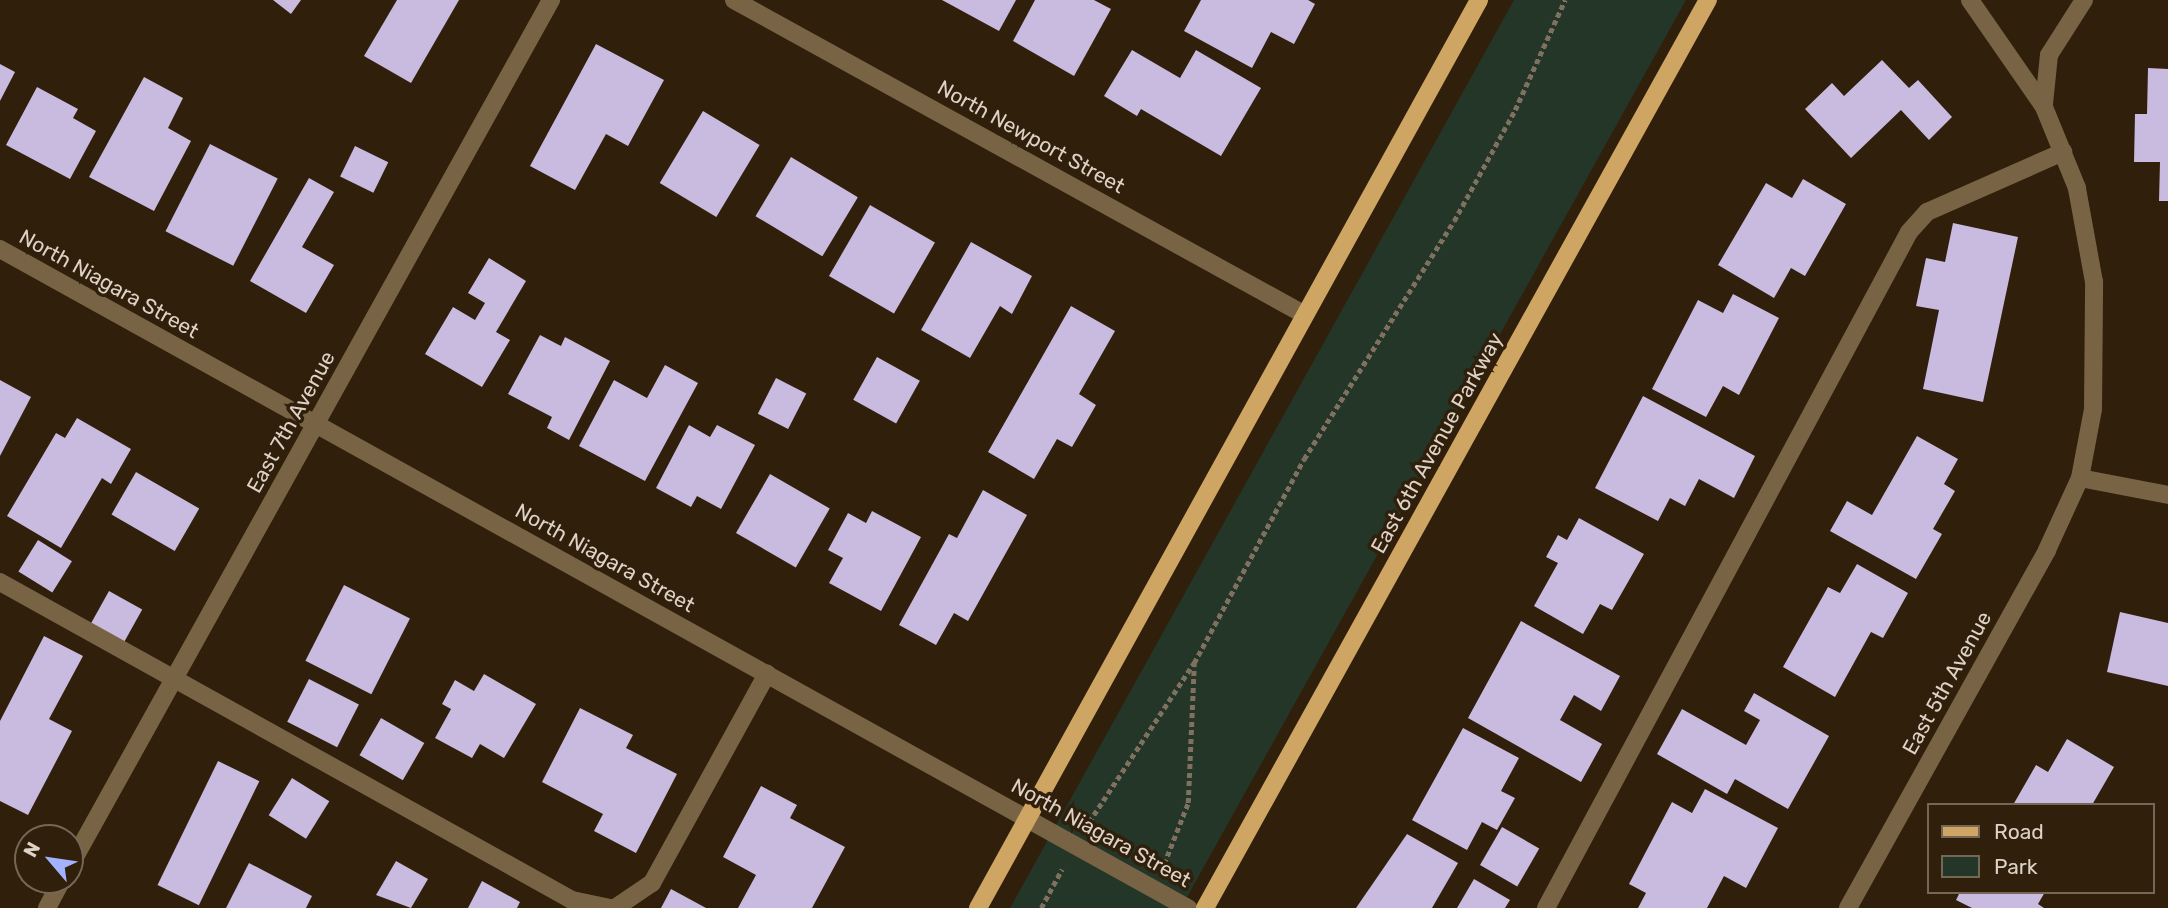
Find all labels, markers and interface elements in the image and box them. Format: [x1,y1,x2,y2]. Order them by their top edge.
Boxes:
street label: North Newport Street [933,75,1129,199]
street label: North Niagara Street [15,224,203,344]
street label: East 6th Avenue Parkway [1366,328,1508,558]
street label: East 7th Avenue [241,346,341,498]
street label: North Niagara Street [511,498,699,618]
street label: East 5th Avenue [1897,607,1997,759]
street label: North Niagara Street [1007,773,1195,893]
legend [1926,803,2154,894]
text: Road [1994,819,2044,844]
north arrow [14,824,84,894]
text: N [19,838,45,861]
text: Park [1994,854,2038,879]

